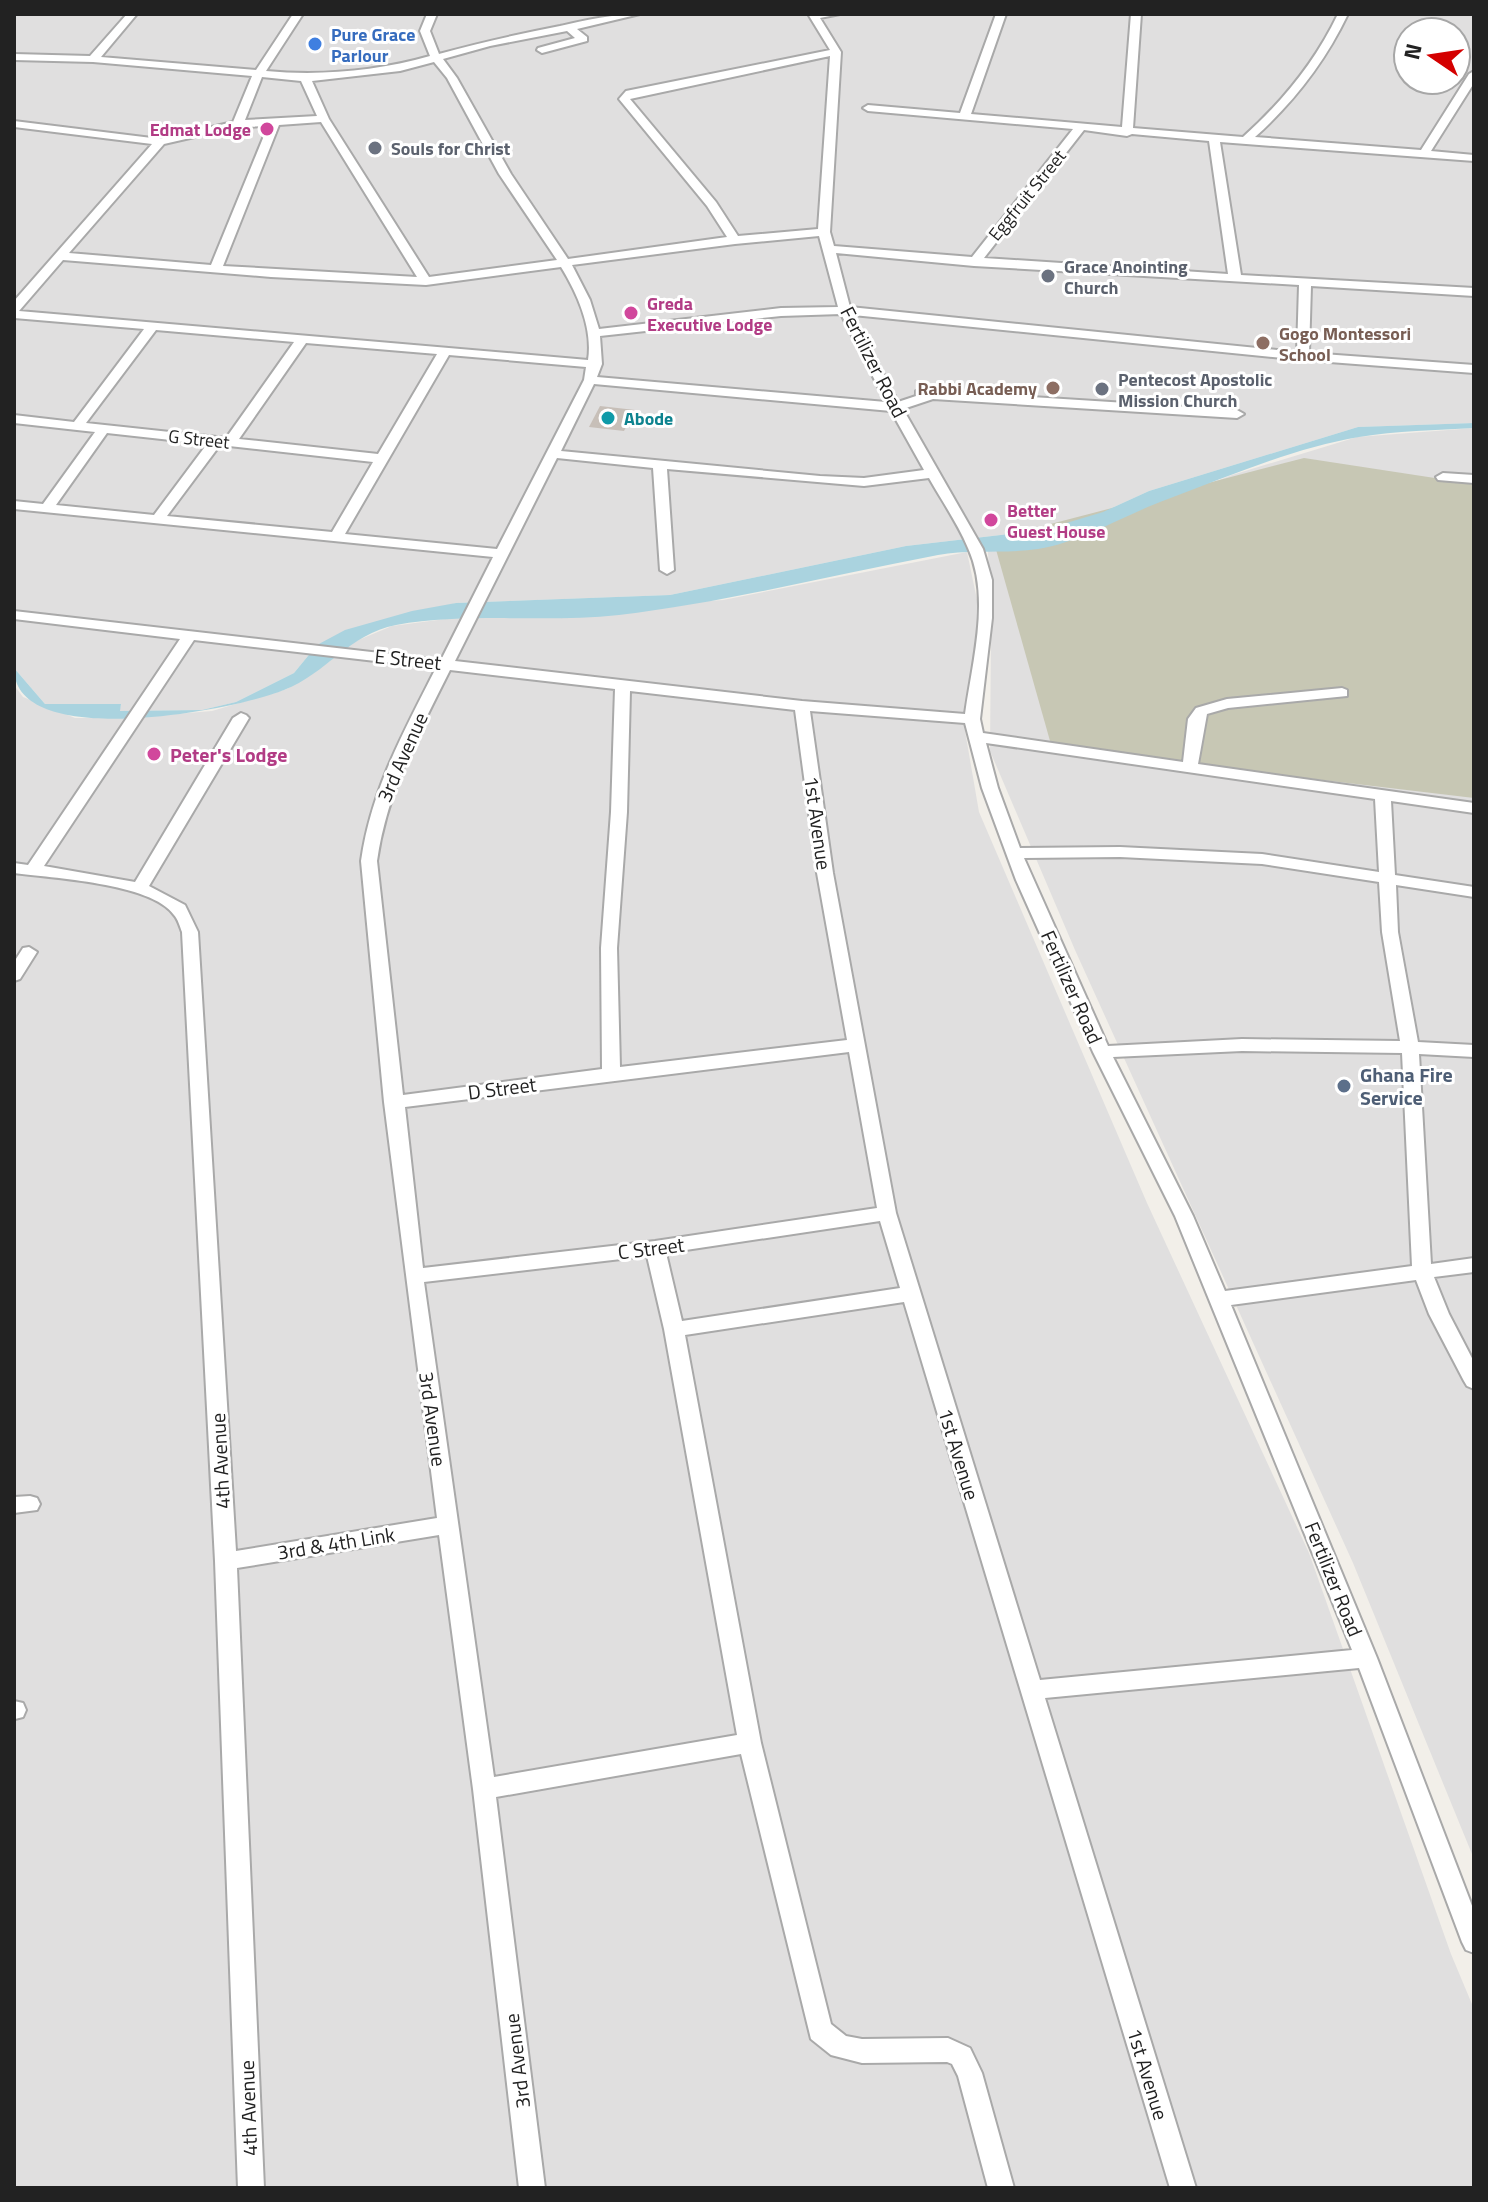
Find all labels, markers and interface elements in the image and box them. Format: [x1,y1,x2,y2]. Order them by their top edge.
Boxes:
north arrow [1392,16,1472,96]
place label: Pure Grace Parlour [331,21,415,69]
marker: Pure Grace Parlour [306,35,324,53]
text: N [1394,40,1431,63]
place label: Edmat Lodge [150,116,251,143]
marker: Edmat Lodge [258,120,276,138]
place label: Souls for Christ [391,135,511,162]
marker: Souls for Christ [366,139,384,157]
street label: Eggfruit Street [982,143,1073,246]
place label: Grace Anointing Church [1064,253,1188,301]
marker: Grace Anointing Church [1039,267,1057,285]
place label: Greda Executive Lodge [647,290,772,338]
street label: Fertilizer Road [833,301,915,423]
marker: Greda Executive Lodge [622,304,640,322]
place label: Gogo Montessori School [1279,320,1411,368]
marker: Gogo Montessori School [1254,334,1272,352]
place label: Pentecost Apostolic Mission Church [1118,366,1272,414]
place label: Rabbi Academy [917,375,1037,402]
marker: Rabbi Academy [1044,379,1062,397]
marker: Pentecost Apostolic Mission Church [1093,380,1111,398]
place label: Abode [624,405,673,432]
marker: Abode [599,409,617,427]
street label: G Street [167,422,232,456]
place label: Better Guest House [1007,497,1105,545]
marker: Better Guest House [982,511,1000,529]
street label: E Street [373,640,443,678]
street label: 3rd Avenue [368,707,436,807]
place label: Peter's Lodge [170,739,287,770]
marker: Peter's Lodge [145,745,163,763]
street label: 1st Avenue [796,774,840,872]
street label: Fertilizer Road [1033,925,1111,1049]
place label: Ghana Fire Service [1360,1059,1453,1113]
street label: D Street [466,1068,538,1108]
marker: Ghana Fire Service [1335,1077,1353,1095]
street label: C Street [616,1229,686,1267]
street label: 3rd Avenue [411,1370,455,1468]
street label: 1st Avenue [930,1404,988,1504]
street label: 4th Avenue [202,1412,238,1510]
street label: Fertilizer Road [1297,1517,1371,1641]
street label: 3rd & 4th Link [275,1518,397,1568]
street label: 3rd Avenue [496,2012,538,2110]
street label: 1st Avenue [1119,2024,1177,2124]
street label: 4th Avenue [231,2060,265,2156]

